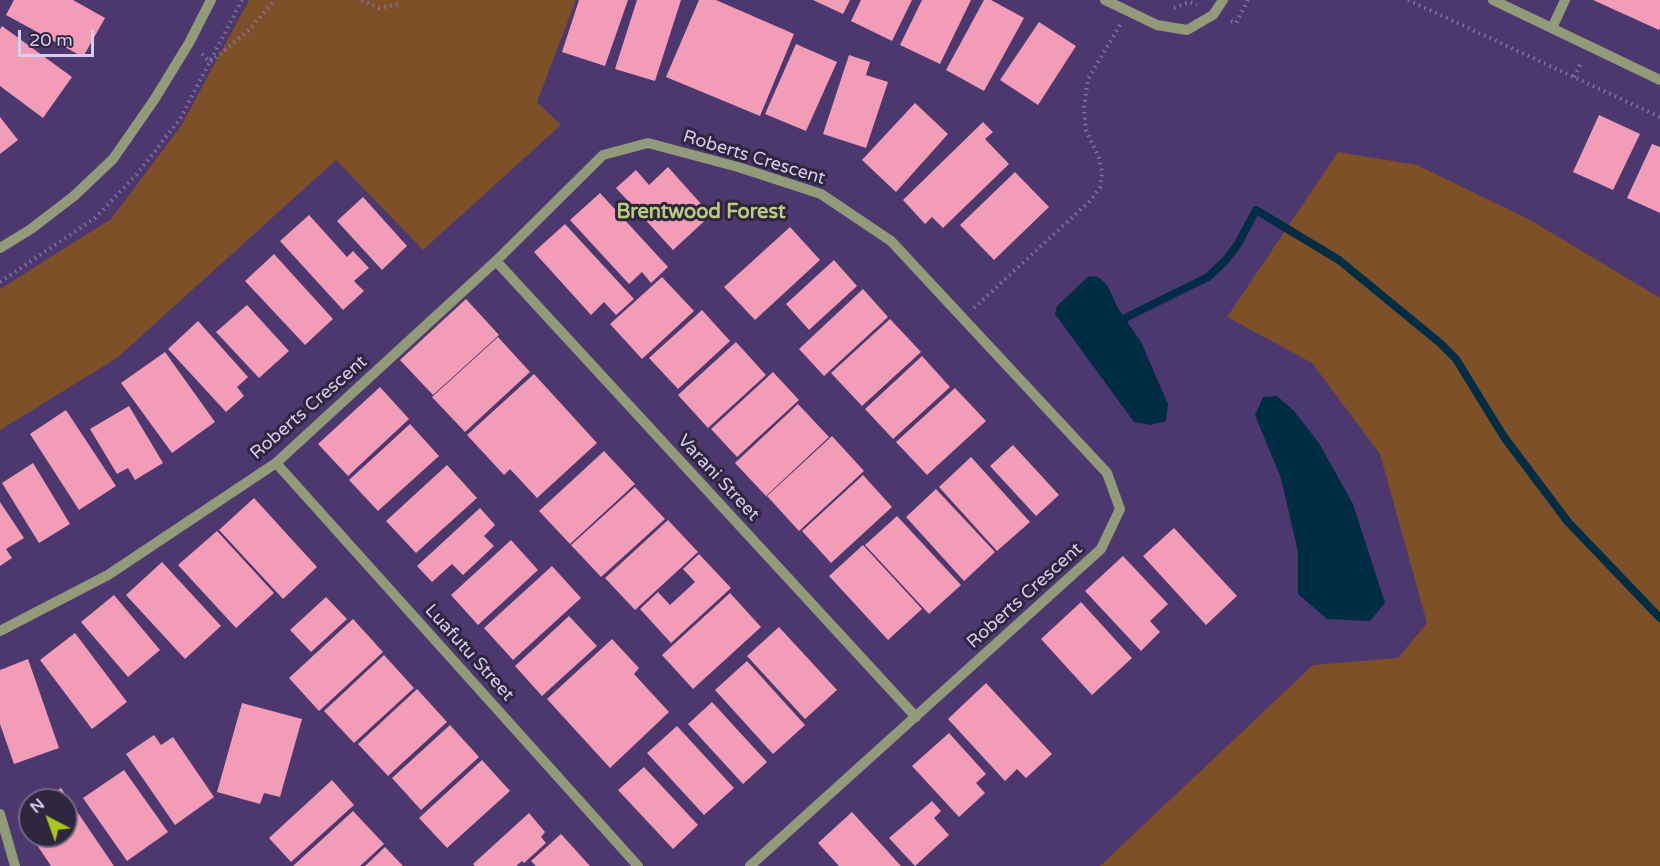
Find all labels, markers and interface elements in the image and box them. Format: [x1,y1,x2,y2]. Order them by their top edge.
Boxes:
scale bar [21,18,98,56]
text: 20 m [29,29,73,51]
street label: Roberts Crescent [680,126,828,190]
district label: Brentwood Forest [616,201,786,225]
street label: Roberts Crescent [246,351,372,465]
street label: Varani Street [673,430,763,526]
street label: Roberts Crescent [963,539,1087,653]
street label: Luafutu Street [420,600,518,706]
north arrow [18,788,78,848]
text: N [26,794,49,818]

